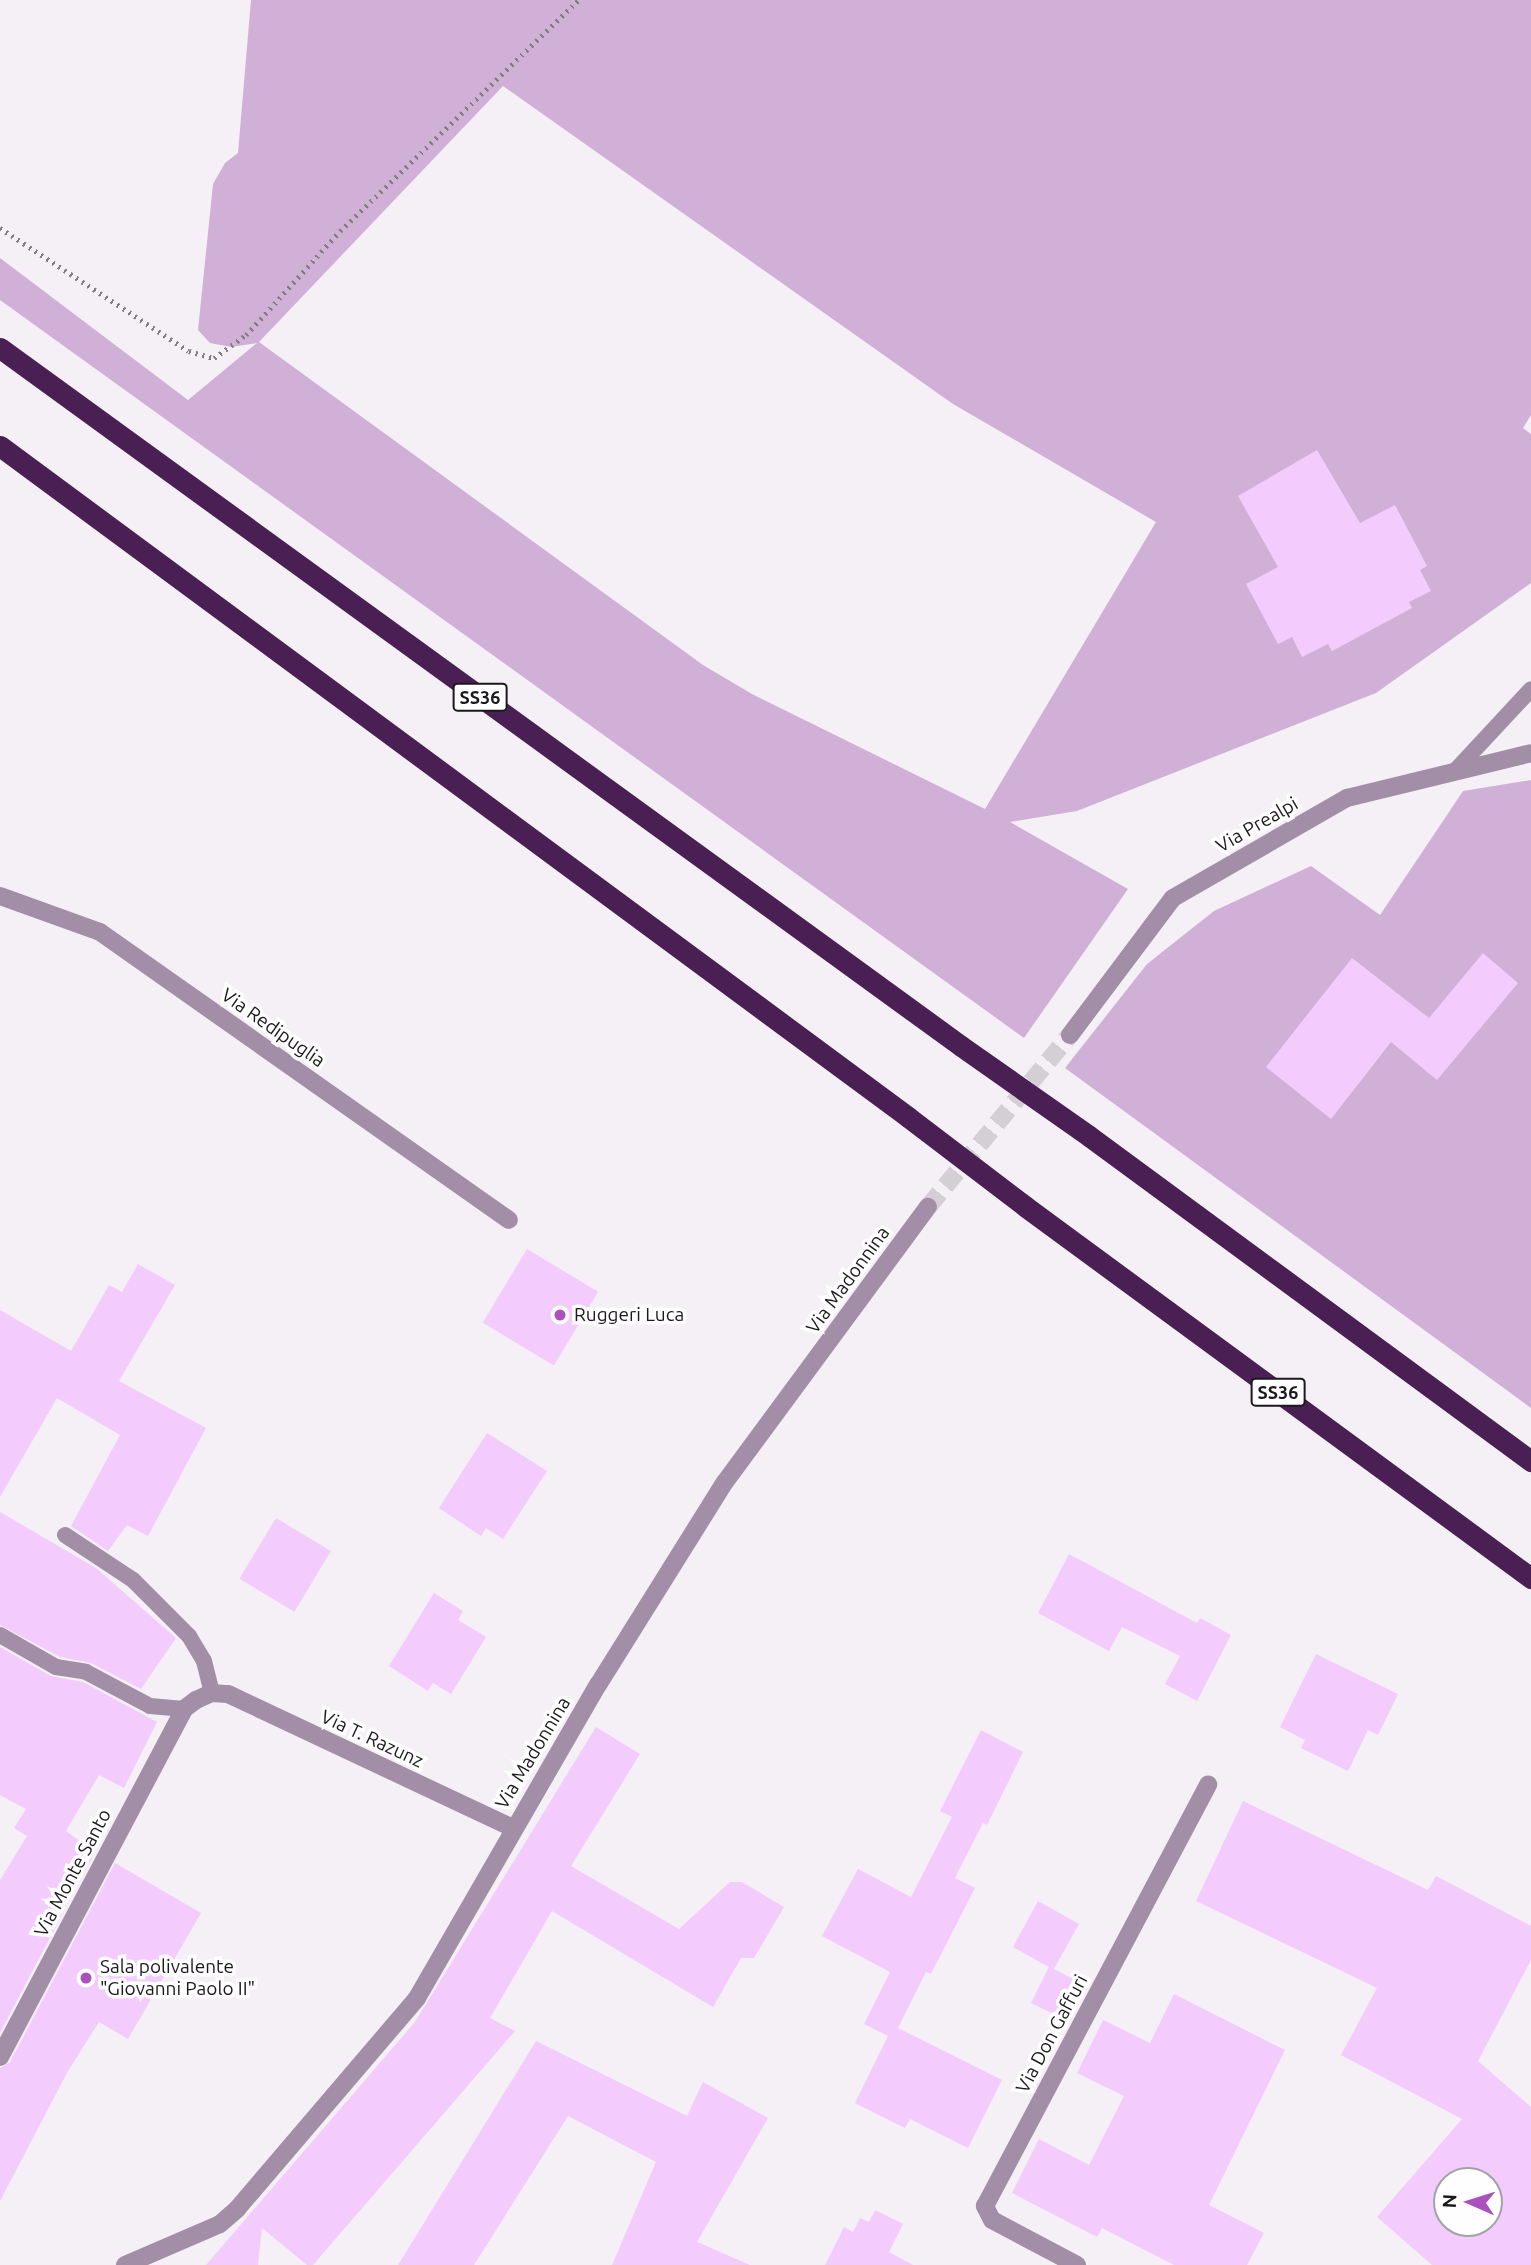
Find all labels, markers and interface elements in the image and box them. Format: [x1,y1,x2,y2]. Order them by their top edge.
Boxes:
road number: SS36 [452,682,508,712]
street label: Via Prealpi [1212,792,1302,858]
street label: Via Redipuglia [217,984,329,1072]
street label: Via Madonnina [801,1222,895,1338]
place label: Ruggeri Luca [574,1304,684,1326]
marker: Ruggeri Luca [552,1307,568,1323]
road number: SS36 [1250,1378,1306,1406]
street label: Via Madonnina [491,1693,575,1813]
street label: Via T. Razunz [317,1705,427,1773]
street label: Via Monte Santo [30,1805,116,1941]
place label: Sala polivalente "Giovanni Paolo II" [100,1956,255,2000]
marker: Sala polivalente "Giovanni Paolo II" [78,1970,94,1986]
street label: Via Don Gaffuri [1011,1971,1093,2097]
north arrow [1433,2167,1503,2237]
text: N [1438,2193,1460,2209]

